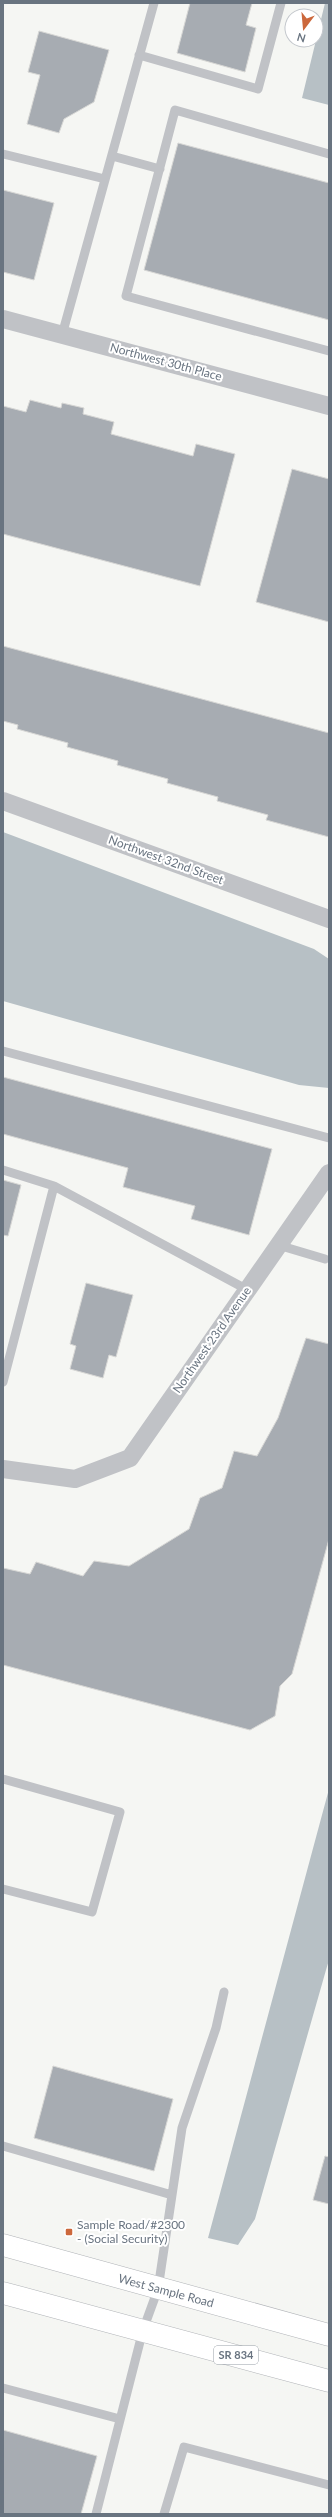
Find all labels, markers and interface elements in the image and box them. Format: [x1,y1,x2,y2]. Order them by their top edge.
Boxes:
north arrow [284,8,324,48]
text: N [295,31,307,46]
street label: Northwest 30th Place [109,339,224,384]
street label: Northwest 32nd Street [107,832,226,888]
street label: Northwest 23rd Avenue [169,1284,254,1396]
place label: Sample Road/#2300 - (Social Security) [77,2217,185,2246]
marker: Sample Road/#2300 - (Social Security) [64,2227,74,2237]
street label: West Sample Road [117,2271,216,2311]
road number: SR 834 [214,2346,258,2364]

